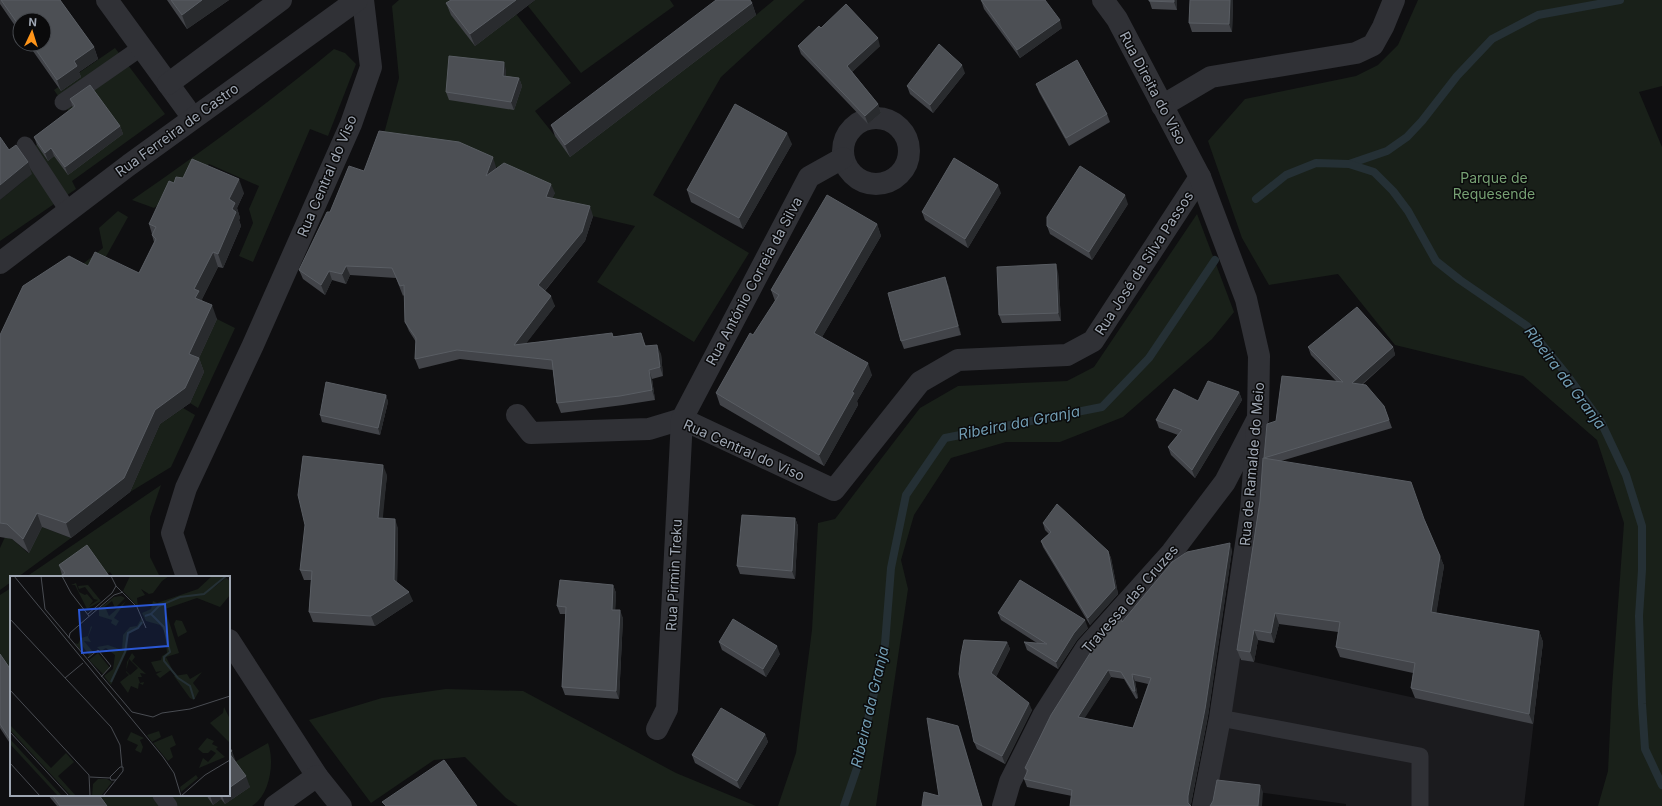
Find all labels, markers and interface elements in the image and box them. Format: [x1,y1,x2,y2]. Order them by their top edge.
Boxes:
north arrow [12,12,52,52]
text: N [28,15,37,29]
street label: Rua Direita do Viso [1117,28,1190,147]
street label: Rua Ferreira de Castro [112,79,242,180]
street label: Rua Central do Viso [293,112,360,239]
park label: Parque de Requesende [1453,169,1535,202]
street label: Rua José da Silva Passos [1091,188,1196,338]
street label: Rua António Correia da Silva [702,194,805,368]
water label: Ribeira da Granja [1521,323,1610,433]
street label: Rua de Ramalde do Meio [1236,381,1267,547]
water label: Ribeira da Granja [956,401,1081,444]
street label: Rua Central do Viso [681,415,807,484]
street label: Rua Pirmin Treku [662,519,685,631]
street label: Travessa das Cruzes [1078,541,1181,656]
inset map [10,576,230,796]
water label: Ribeira da Granja [846,644,893,769]

